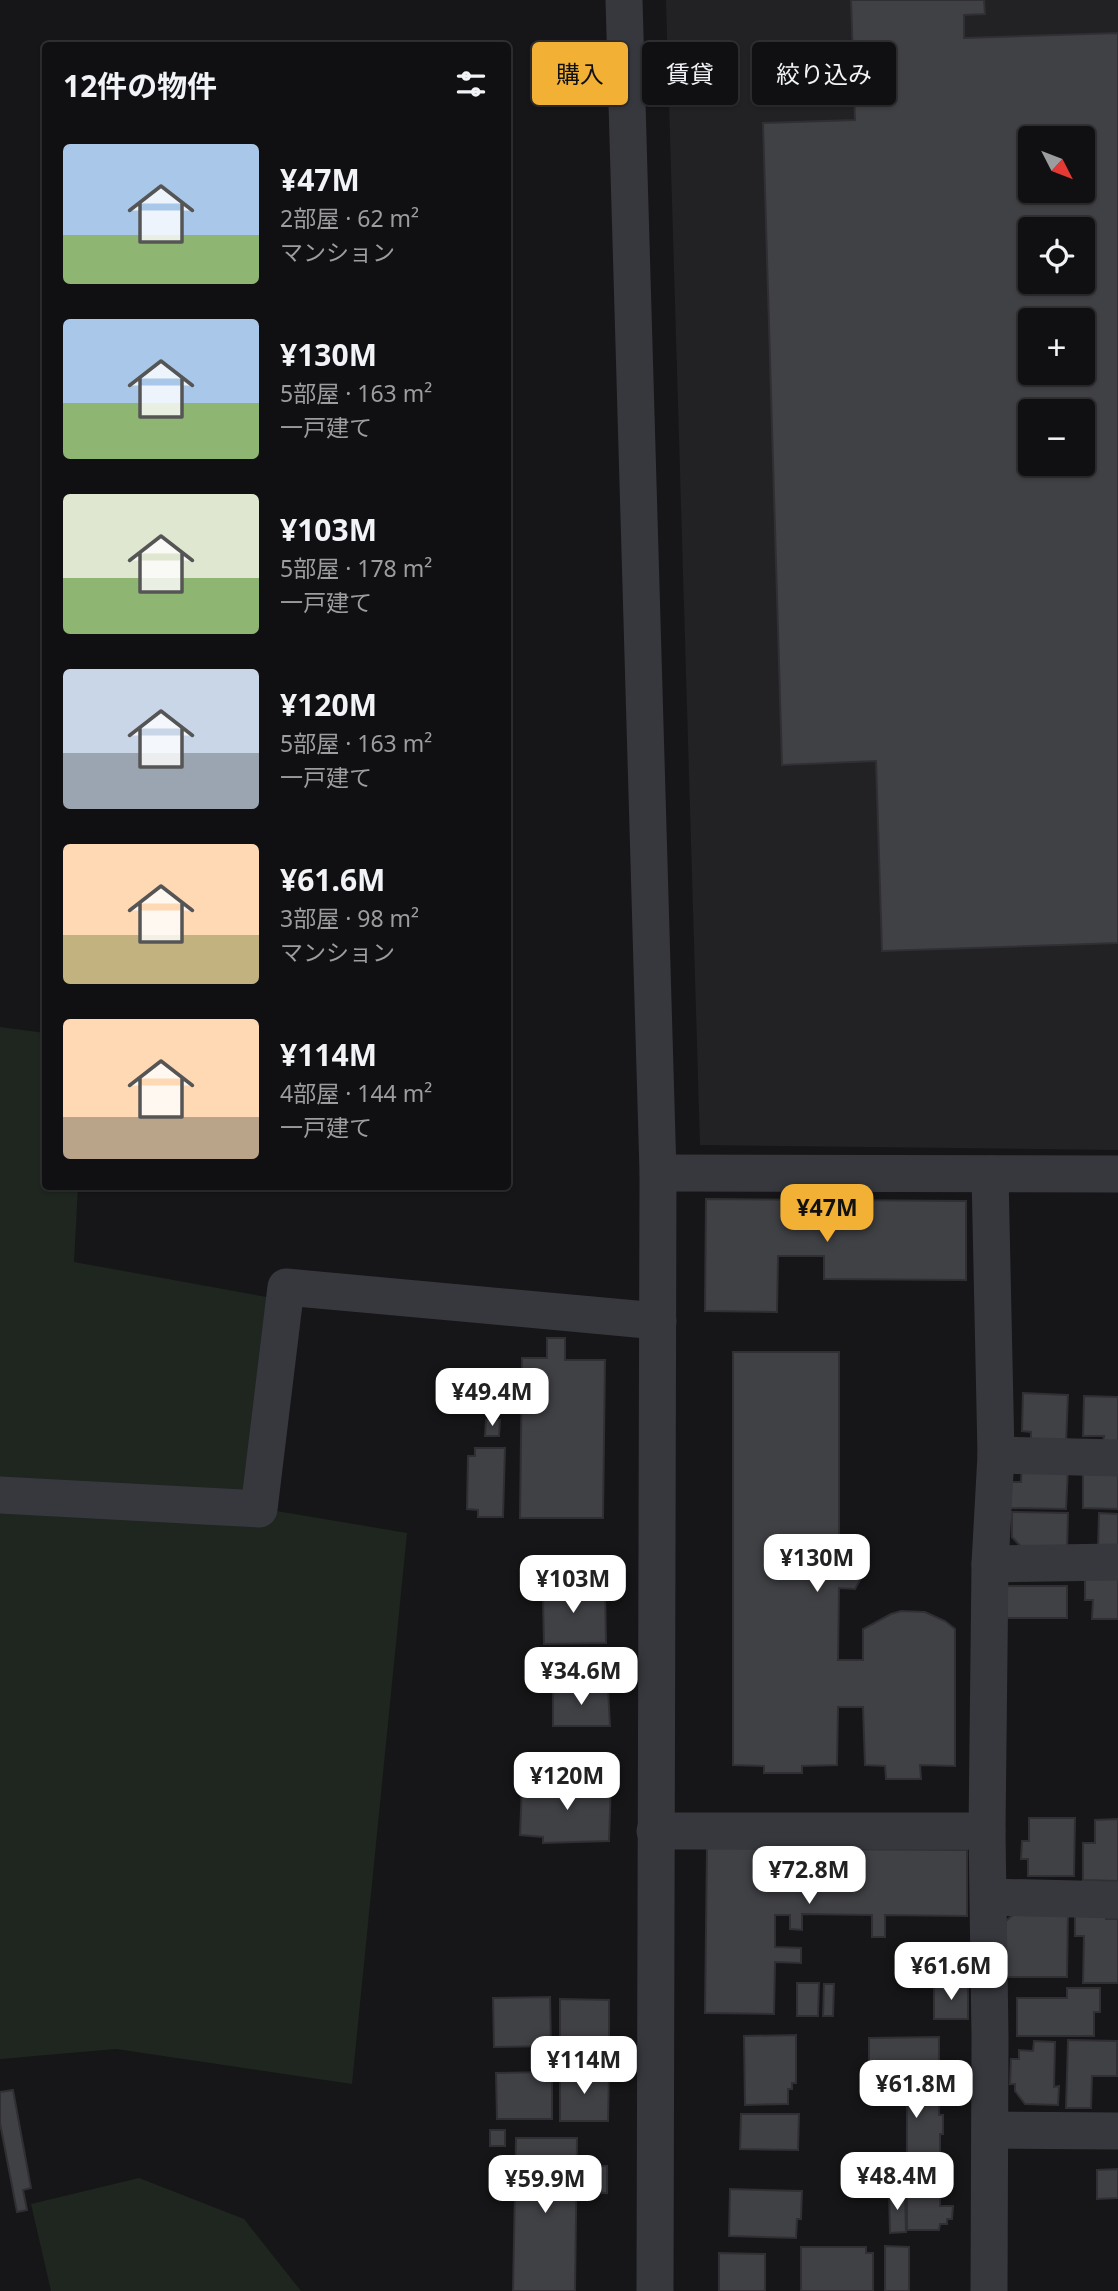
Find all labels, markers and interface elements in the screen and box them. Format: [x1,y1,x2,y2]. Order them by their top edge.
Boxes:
chip: 購入 [532,42,628,105]
chip: 賃貸 [642,42,738,105]
chip: 絞り込み [752,42,896,105]
text: 12件の物件 [63,65,217,106]
icon: filters [452,65,490,103]
north arrow [1018,126,1096,203]
map controls [1018,126,1095,476]
text: ¥47M [280,159,360,200]
icon: home [119,172,203,256]
text: 2部屋 · 62 m² [280,202,419,234]
button: locate [1018,217,1095,294]
text: マンション [280,236,395,268]
button: + [1018,308,1095,385]
text: ¥130M [280,334,377,375]
icon: home [119,347,203,431]
text: 5部屋 · 163 m² [280,377,432,409]
button: − [1018,399,1095,476]
text: 一戸建て [280,411,372,443]
text: ¥103M [280,509,377,550]
icon: home [119,522,203,606]
text: 5部屋 · 178 m² [280,552,432,584]
text: 一戸建て [280,586,372,618]
text: ¥120M [280,684,377,725]
icon: home [119,697,203,781]
text: 5部屋 · 163 m² [280,727,432,759]
text: 一戸建て [280,761,372,793]
text: ¥61.6M [280,859,385,900]
icon: home [119,872,203,956]
text: 3部屋 · 98 m² [280,902,419,934]
text: マンション [280,936,395,968]
text: ¥114M [280,1034,377,1075]
icon: home [119,1047,203,1131]
text: 4部屋 · 144 m² [280,1077,432,1109]
text: 一戸建て [280,1111,372,1143]
pin: ¥47M [786,1184,868,1244]
text: ¥47M [796,1191,858,1223]
pin: ¥49.4M [435,1368,549,1428]
text: ¥49.4M [452,1375,532,1407]
pin: ¥130M [768,1534,866,1594]
text: ¥130M [780,1541,854,1573]
pin: ¥103M [524,1556,622,1615]
text: ¥103M [536,1562,610,1594]
pin: ¥34.6M [524,1648,638,1707]
text: ¥34.6M [541,1654,621,1686]
pin: ¥120M [518,1752,616,1812]
text: ¥120M [530,1759,604,1791]
pin: ¥72.8M [752,1846,866,1906]
text: ¥72.8M [769,1853,849,1885]
pin: ¥61.6M [894,1942,1008,2002]
text: ¥61.6M [911,1949,991,1981]
pin: ¥114M [535,2036,633,2096]
text: ¥114M [547,2043,621,2075]
pin: ¥61.8M [859,2060,973,2120]
text: ¥61.8M [876,2067,956,2099]
pin: ¥48.4M [840,2152,954,2212]
pin: ¥59.9M [488,2156,602,2215]
text: ¥48.4M [857,2159,937,2191]
text: ¥59.9M [505,2162,585,2194]

